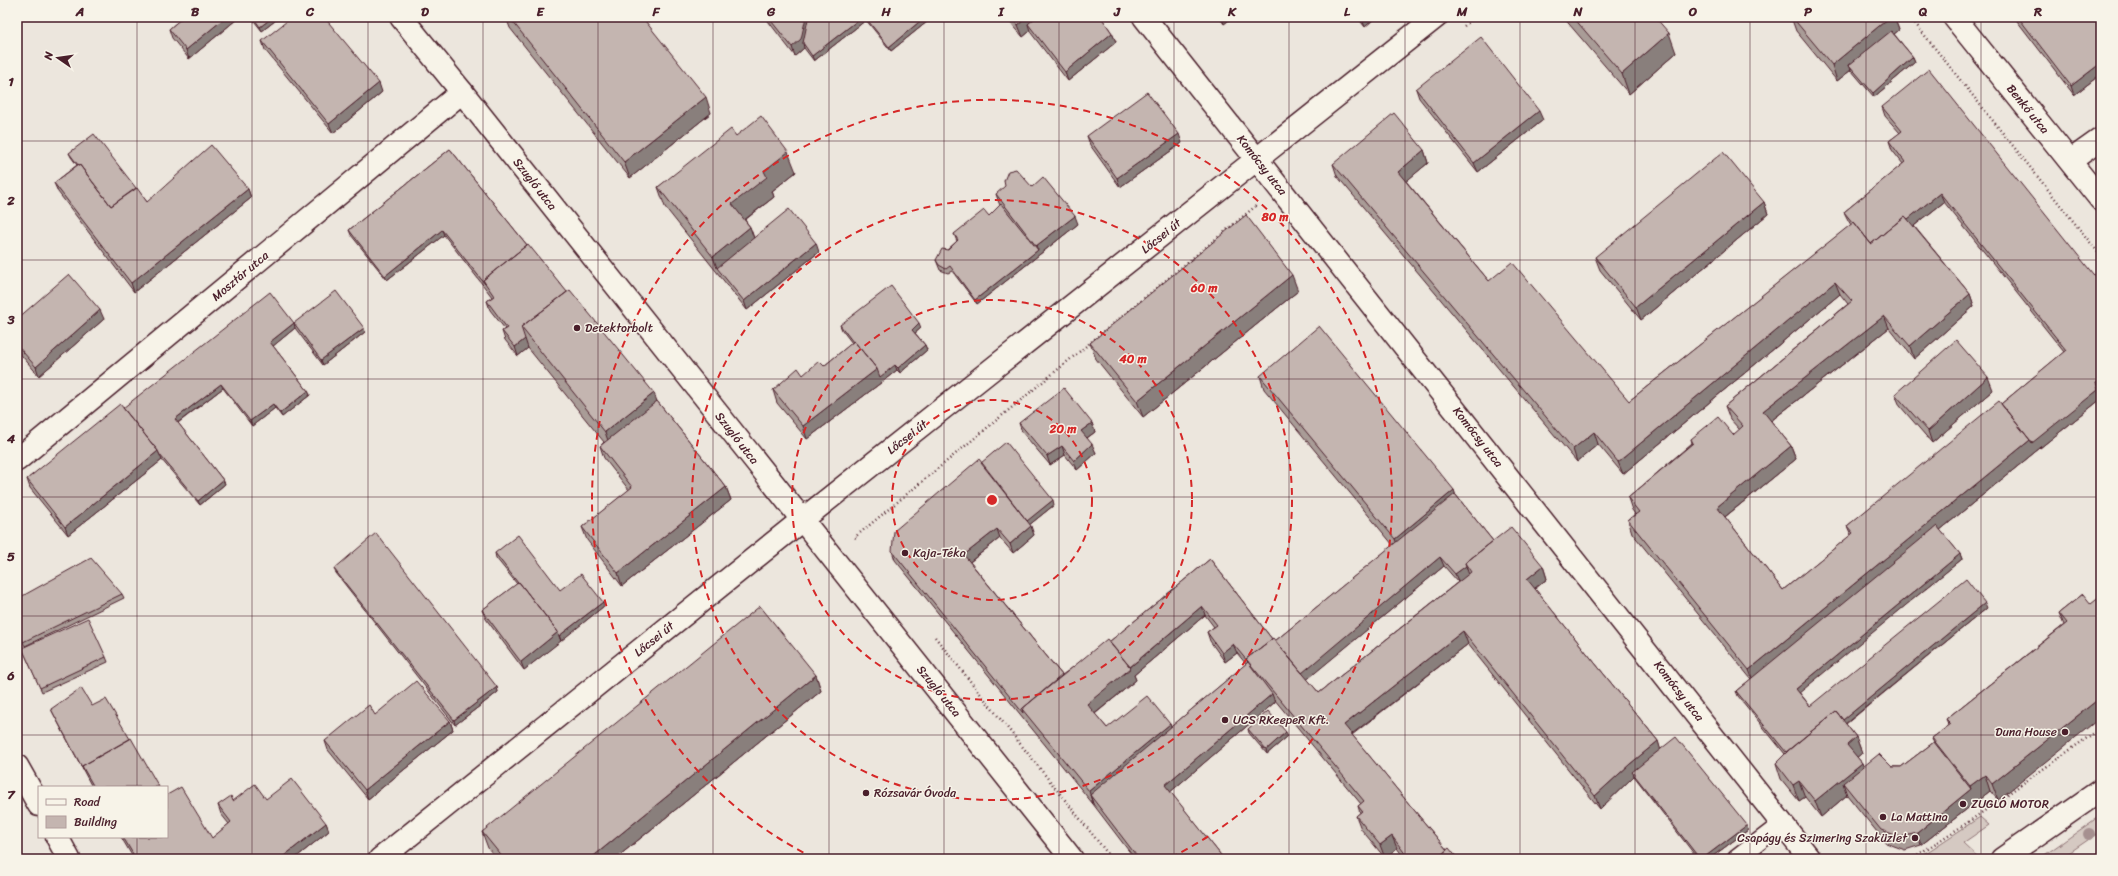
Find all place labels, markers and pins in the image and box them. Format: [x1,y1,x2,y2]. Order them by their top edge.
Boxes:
place label: Detektorbolt [585,317,653,339]
marker: Detektorbolt [572,323,582,333]
centre of rings [985,493,999,507]
place label: Kaja-Téka [913,542,966,564]
marker: Kaja-Téka [900,548,910,558]
place label: UCS RKeepeR Kft. [1233,709,1329,731]
marker: UCS RKeepeR Kft. [1220,715,1230,725]
place label: Duna House [1995,721,2057,743]
marker: Duna House [2060,727,2070,737]
place label: Rózsavár Óvoda [874,782,957,804]
marker: Rózsavár Óvoda [861,788,871,798]
place label: ZUGLÓ MOTOR [1971,793,2049,815]
marker: ZUGLÓ MOTOR [1958,799,1968,809]
place label: La Mattina [1891,806,1948,828]
marker: La Mattina [1878,812,1888,822]
place label: Csapágy és Szimering Szaküzlet [1737,827,1908,849]
marker: Csapágy és Szimering Szaküzlet [1910,833,1920,843]

